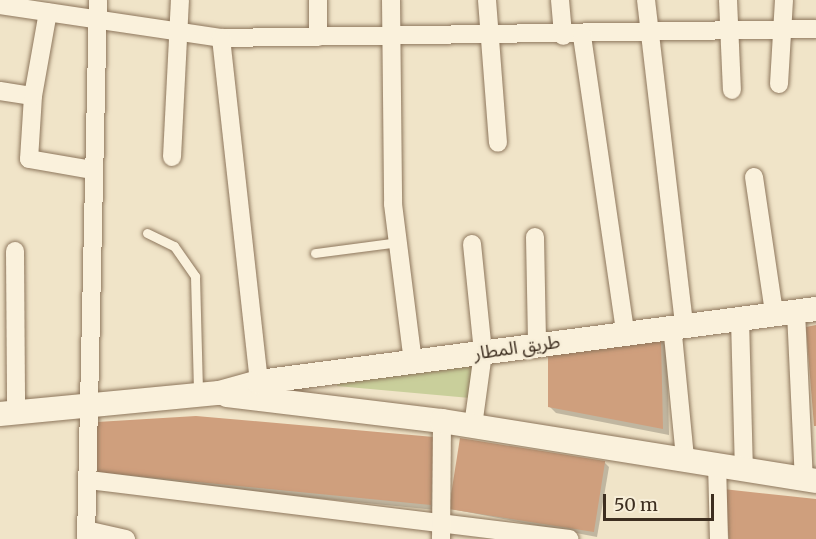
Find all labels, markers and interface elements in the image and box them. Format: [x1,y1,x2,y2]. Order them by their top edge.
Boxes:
street label: طريق المطار [472,331,562,365]
scale bar [606,482,717,520]
text: 50 m [614,493,658,516]

